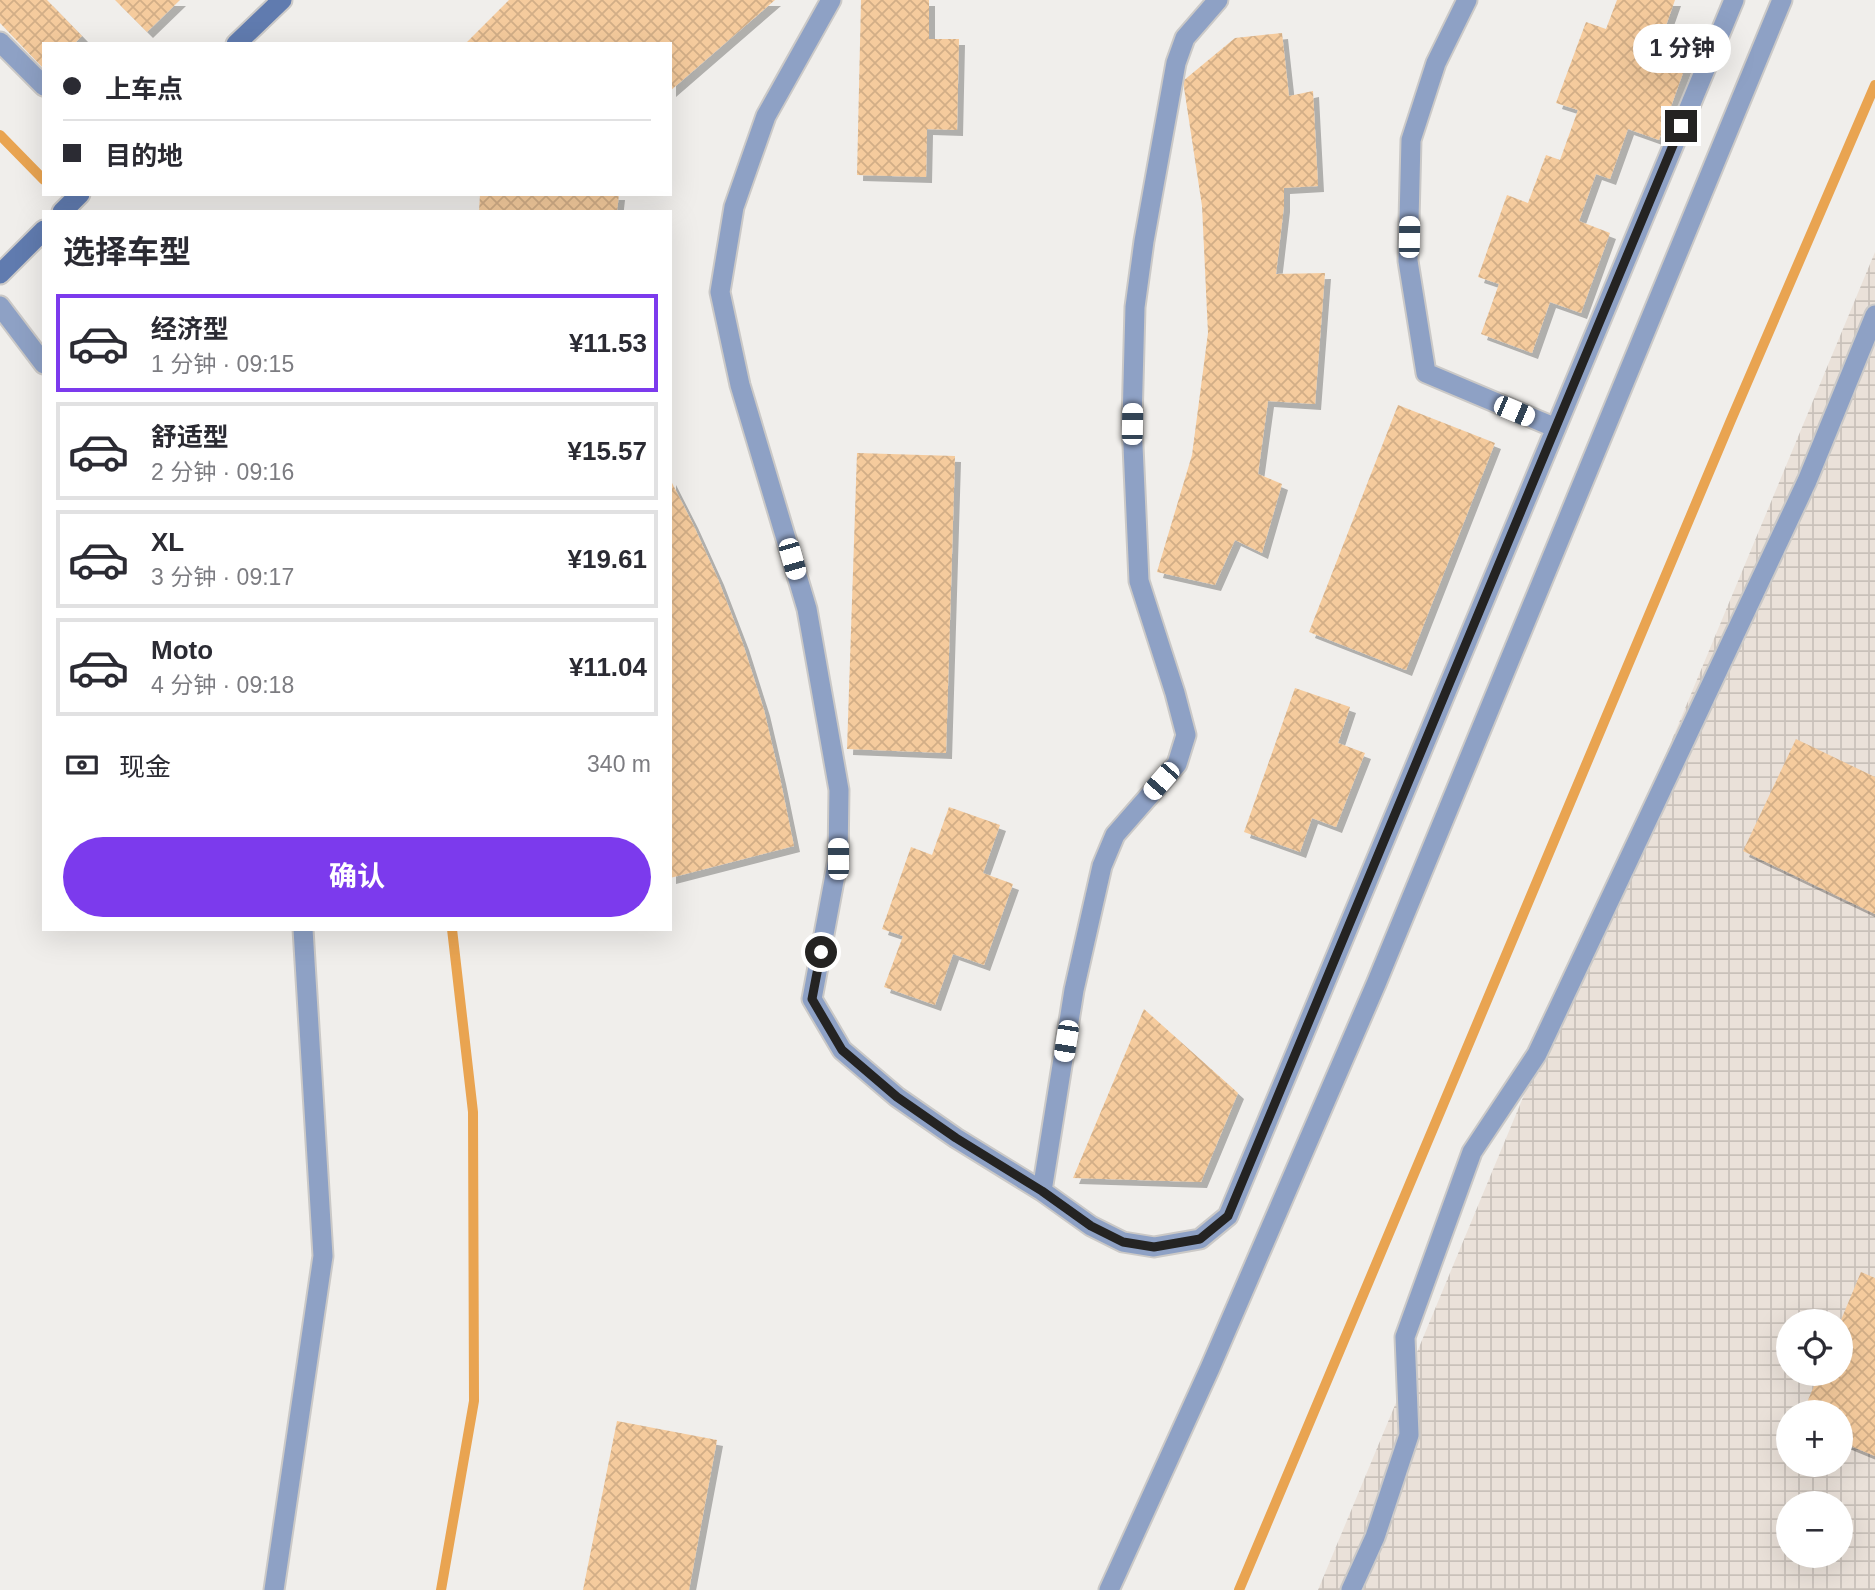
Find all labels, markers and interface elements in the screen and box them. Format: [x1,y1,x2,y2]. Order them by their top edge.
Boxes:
callout: 1 分钟 [1632,24,1730,74]
text: 1 分钟 [1649,35,1715,61]
text: 上车点 [105,74,183,104]
route end [1665,110,1697,142]
text: 目的地 [105,141,183,171]
car [1399,216,1420,258]
text: 选择车型 [63,234,191,270]
icon: car [67,312,130,375]
text: 经济型 [151,314,229,344]
text: ¥11.53 [569,328,647,358]
text: 1 分钟 · 09:15 [151,351,294,377]
car [1491,393,1538,429]
car [1122,403,1143,445]
icon: car [67,420,130,483]
text: 舒适型 [151,422,229,452]
text: ¥15.57 [567,436,647,466]
text: 2 分钟 · 09:16 [151,459,294,485]
text: XL [151,527,184,557]
icon: car [67,528,130,591]
car [777,536,808,582]
text: ¥19.61 [567,544,647,574]
text: 3 分钟 · 09:17 [151,564,294,590]
text: Moto [151,635,213,665]
icon: car [67,636,130,699]
text: ¥11.04 [569,652,647,682]
text: 4 分钟 · 09:18 [151,672,294,698]
icon: cash [63,746,101,784]
text: 340 m [587,751,651,777]
text: 现金 [119,752,171,782]
car [1140,758,1183,804]
button: 确认 [63,837,651,917]
car [828,838,849,880]
route start [805,936,837,968]
car [1053,1019,1080,1063]
map controls [1776,1309,1853,1568]
button: locate [1776,1309,1853,1386]
button: + [1776,1400,1853,1477]
button: − [1776,1491,1853,1568]

